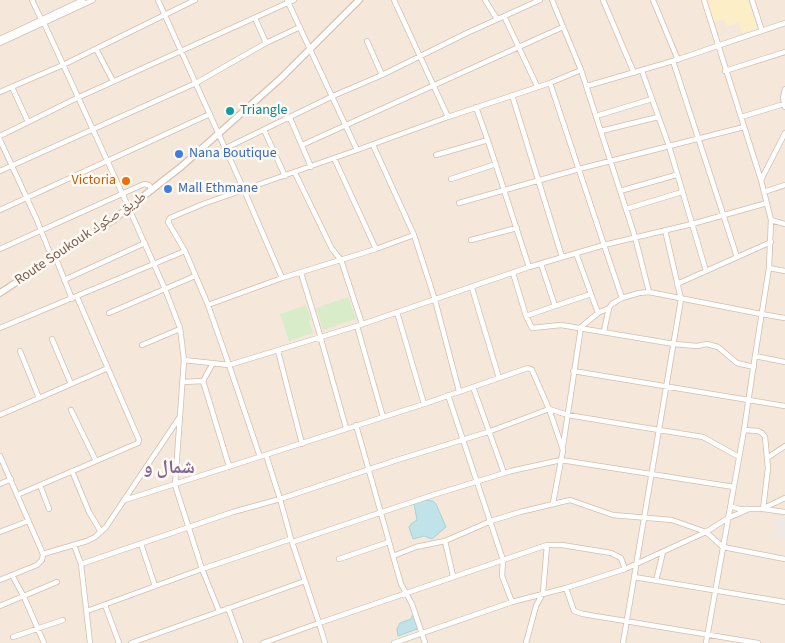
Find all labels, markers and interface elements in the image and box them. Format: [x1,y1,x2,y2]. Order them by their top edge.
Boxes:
place label: Triangle [240,103,287,119]
marker: Triangle [224,105,236,117]
place label: Nana Boutique [189,146,277,162]
marker: Nana Boutique [173,148,185,160]
place label: Victoria [72,173,116,189]
marker: Victoria [120,175,132,187]
place label: Mall Ethmane [178,181,258,197]
marker: Mall Ethmane [162,183,174,195]
street label: Route Soukouk طريق صكوك [12,189,150,289]
district label: شمال و [143,458,195,480]

